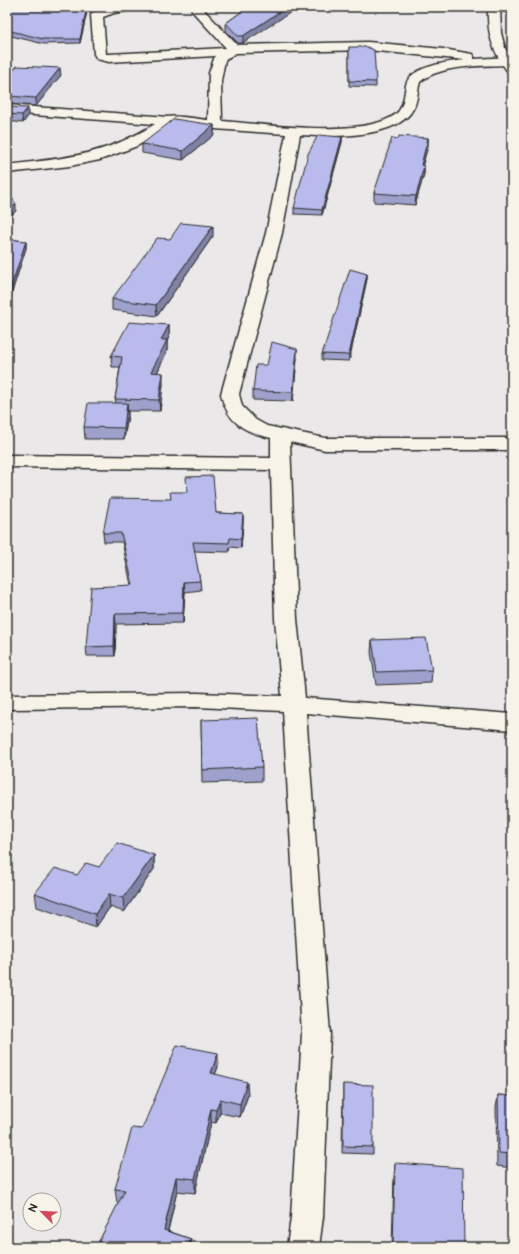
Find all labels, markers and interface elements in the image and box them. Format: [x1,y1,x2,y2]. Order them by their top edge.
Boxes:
north arrow [22,1192,62,1232]
text: N [26,1202,41,1215]

